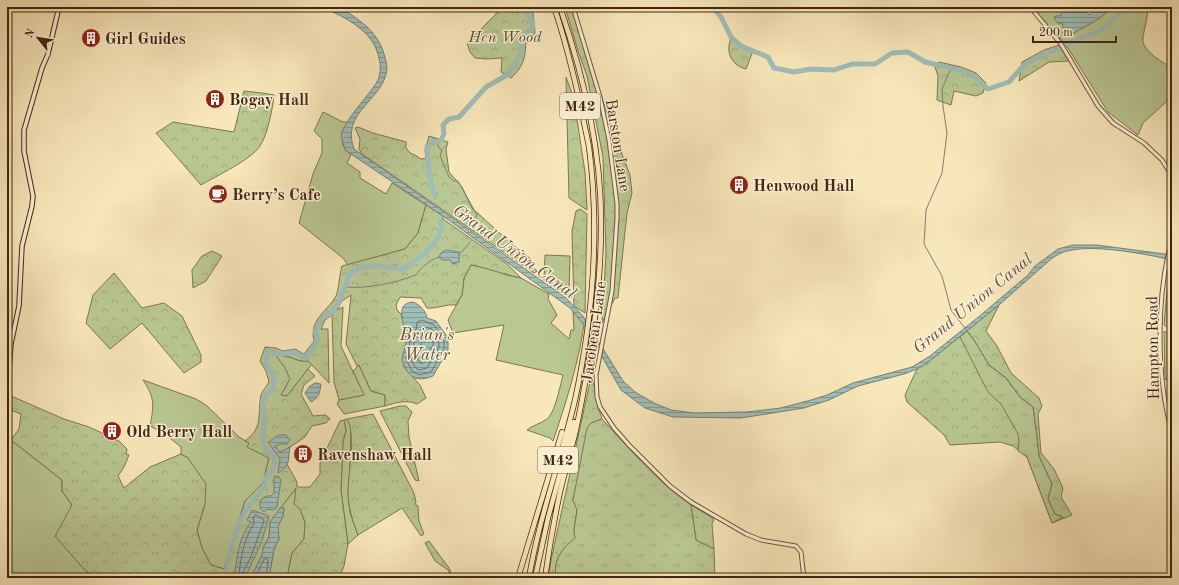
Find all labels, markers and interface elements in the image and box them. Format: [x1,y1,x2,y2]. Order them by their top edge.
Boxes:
north arrow [18,18,58,58]
scale bar [1033,18,1116,44]
text: N [24,27,38,40]
building icon: Girl Guides [80,27,102,49]
text: 200 m [1039,27,1073,39]
park label: Hen Wood [467,30,542,46]
place label: Girl Guides [105,32,186,48]
building icon: Bogay Hall [204,88,226,110]
place label: Bogay Hall [229,93,309,109]
road number: M42 [560,93,600,119]
street label: Barston Lane [602,98,632,193]
building icon: Henwood Hall [728,174,750,196]
place label: Henwood Hall [753,179,855,195]
cafe icon: Berry’s Cafe [207,183,229,205]
place label: Berry’s Cafe [232,188,321,204]
water label: Grand Union Canal [449,202,579,303]
water label: Grand Union Canal [910,251,1036,357]
street label: Jacobean Lane [580,280,610,384]
street label: Hampton Road [1145,296,1163,400]
water label: Brian's Water [399,327,454,364]
building icon: Old Berry Hall [101,420,123,442]
place label: Old Berry Hall [126,425,232,441]
building icon: Ravenshaw Hall [292,443,314,465]
road number: M42 [538,447,578,473]
place label: Ravenshaw Hall [317,448,432,464]

